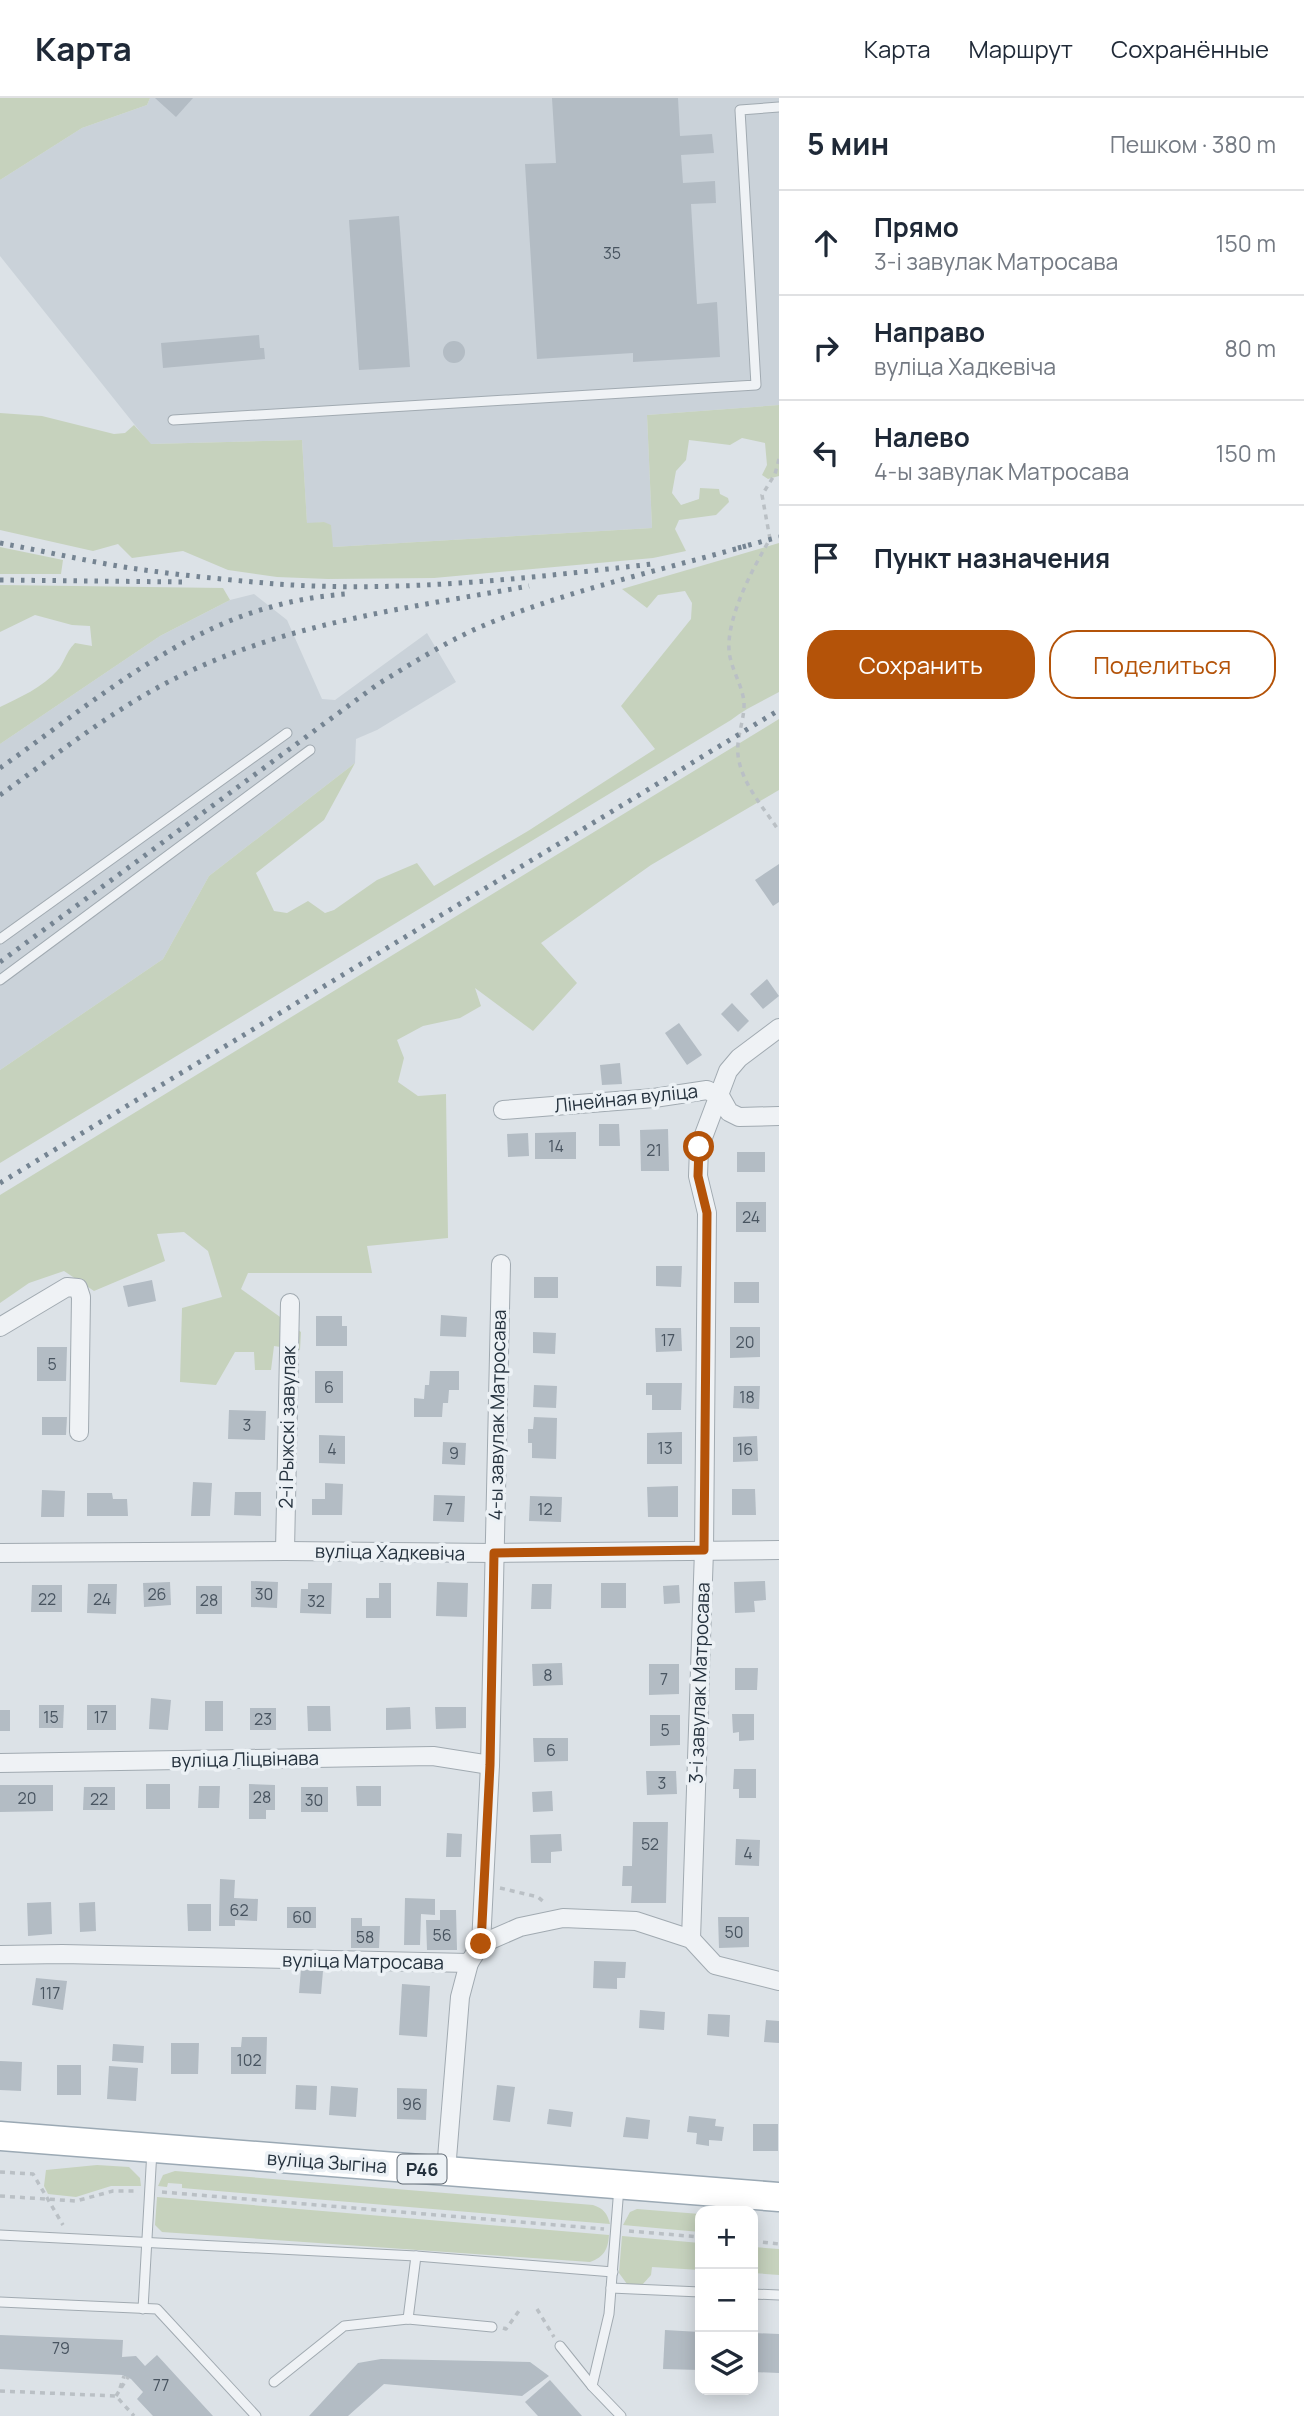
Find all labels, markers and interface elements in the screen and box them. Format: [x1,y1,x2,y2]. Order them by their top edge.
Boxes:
text: Карта [35,26,132,71]
text: Карта [864,32,931,65]
text: Маршрут [969,32,1073,65]
text: Сохранённые [1111,32,1269,65]
text: 5 мин [807,123,889,164]
text: Пешком · 380 m [1110,128,1276,160]
text: Прямо [874,209,959,245]
icon: ahead [807,224,845,262]
text: 150 m [1216,227,1276,259]
house number: 35 [603,242,621,264]
text: 3-і завулак Матросава [874,245,1118,277]
text: Направо [874,314,985,350]
icon: right [807,329,845,367]
text: 80 m [1225,332,1276,364]
text: вуліца Хадкевіча [874,350,1056,382]
text: Налево [874,419,970,455]
icon: left [807,434,845,472]
text: 150 m [1216,437,1276,469]
text: 4-ы завулак Матросава [874,455,1129,487]
icon: arrive [807,539,845,577]
text: Пункт назначения [874,540,1110,576]
button: Сохранить [807,630,1035,699]
button: Поделиться [1049,630,1276,699]
street label: Лінейная вуліца [553,1078,699,1118]
route start [683,1131,714,1162]
house number: 14 [548,1135,564,1157]
house number: 21 [646,1139,662,1161]
house number: 24 [742,1206,760,1228]
street label: 4-ы завулак Матросава [482,1309,512,1521]
house number: 17 [661,1329,675,1351]
house number: 20 [736,1331,754,1353]
street label: 2-і Рыжскі завулак [273,1345,301,1509]
house number: 5 [47,1353,57,1375]
house number: 6 [324,1376,334,1398]
house number: 18 [739,1386,755,1408]
house number: 3 [243,1414,251,1436]
house number: 13 [657,1437,673,1459]
house number: 4 [327,1438,337,1460]
house number: 16 [737,1438,753,1460]
house number: 9 [449,1442,459,1464]
house number: 7 [445,1498,453,1520]
house number: 12 [537,1498,553,1520]
street label: вуліца Хадкевіча [315,1538,465,1566]
street label: 3-і завулак Матросава [682,1582,716,1784]
house number: 26 [147,1583,167,1605]
house number: 30 [255,1583,273,1605]
house number: 22 [38,1588,56,1610]
house number: 24 [93,1588,111,1610]
house number: 28 [200,1589,218,1611]
house number: 32 [307,1590,325,1612]
house number: 8 [543,1664,553,1686]
house number: 7 [660,1668,668,1690]
house number: 15 [43,1706,59,1728]
house number: 17 [94,1706,108,1728]
house number: 23 [254,1708,272,1730]
house number: 5 [660,1719,670,1741]
house number: 6 [546,1739,556,1761]
street label: вуліца Ліцвінава [171,1745,319,1773]
house number: 3 [658,1772,666,1794]
house number: 28 [253,1786,271,1808]
house number: 20 [18,1787,36,1809]
house number: 22 [90,1788,108,1810]
house number: 30 [305,1789,323,1811]
house number: 52 [641,1833,659,1855]
house number: 4 [743,1842,753,1864]
house number: 62 [229,1899,249,1921]
house number: 60 [292,1906,312,1928]
house number: 50 [725,1921,744,1943]
house number: 56 [432,1924,452,1946]
house number: 58 [356,1926,374,1948]
route end [465,1928,496,1959]
street label: вуліца Матросава [282,1947,444,1975]
house number: 117 [40,1982,60,2004]
house number: 102 [236,2049,262,2071]
house number: 96 [402,2093,422,2115]
street label: вуліца Зыгіна [266,2145,388,2179]
road number: Р46 [398,2154,446,2183]
map controls [695,2206,758,2395]
button: + [695,2206,758,2269]
button: − [695,2269,758,2332]
button: layers [695,2332,758,2395]
house number: 79 [52,2337,70,2359]
house number: 77 [153,2374,169,2396]

